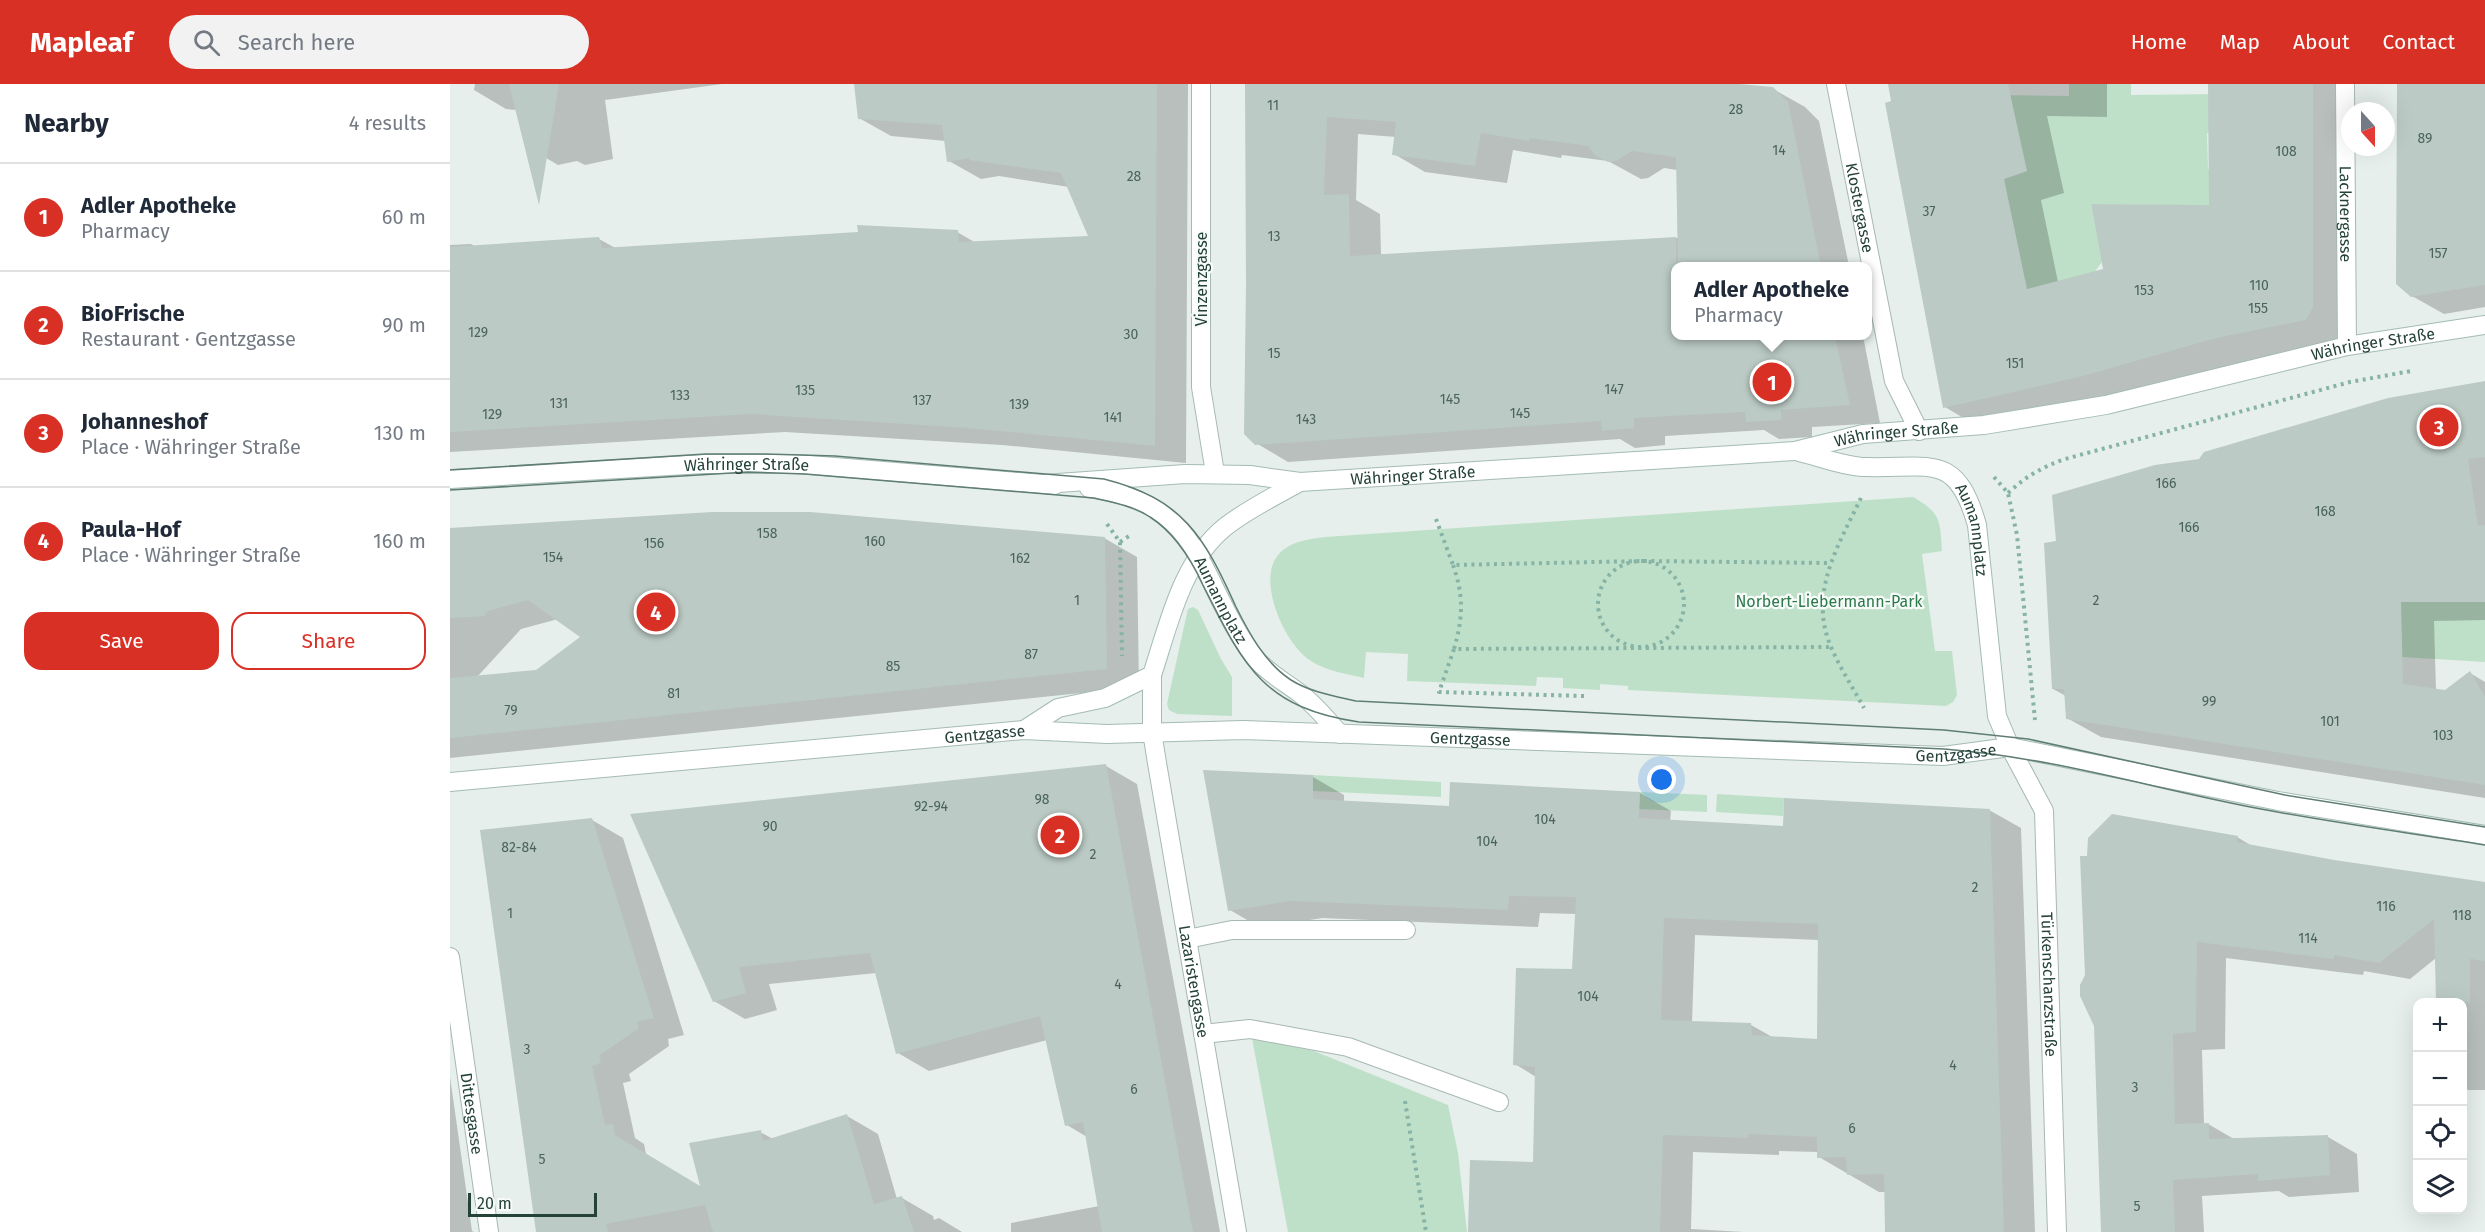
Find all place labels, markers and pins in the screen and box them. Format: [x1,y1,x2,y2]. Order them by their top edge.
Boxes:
pin: 1 [1752,360,1792,404]
pin: 3 [2420,404,2458,450]
pin: 4 [636,590,676,634]
pin: 2 [1040,812,1080,858]

